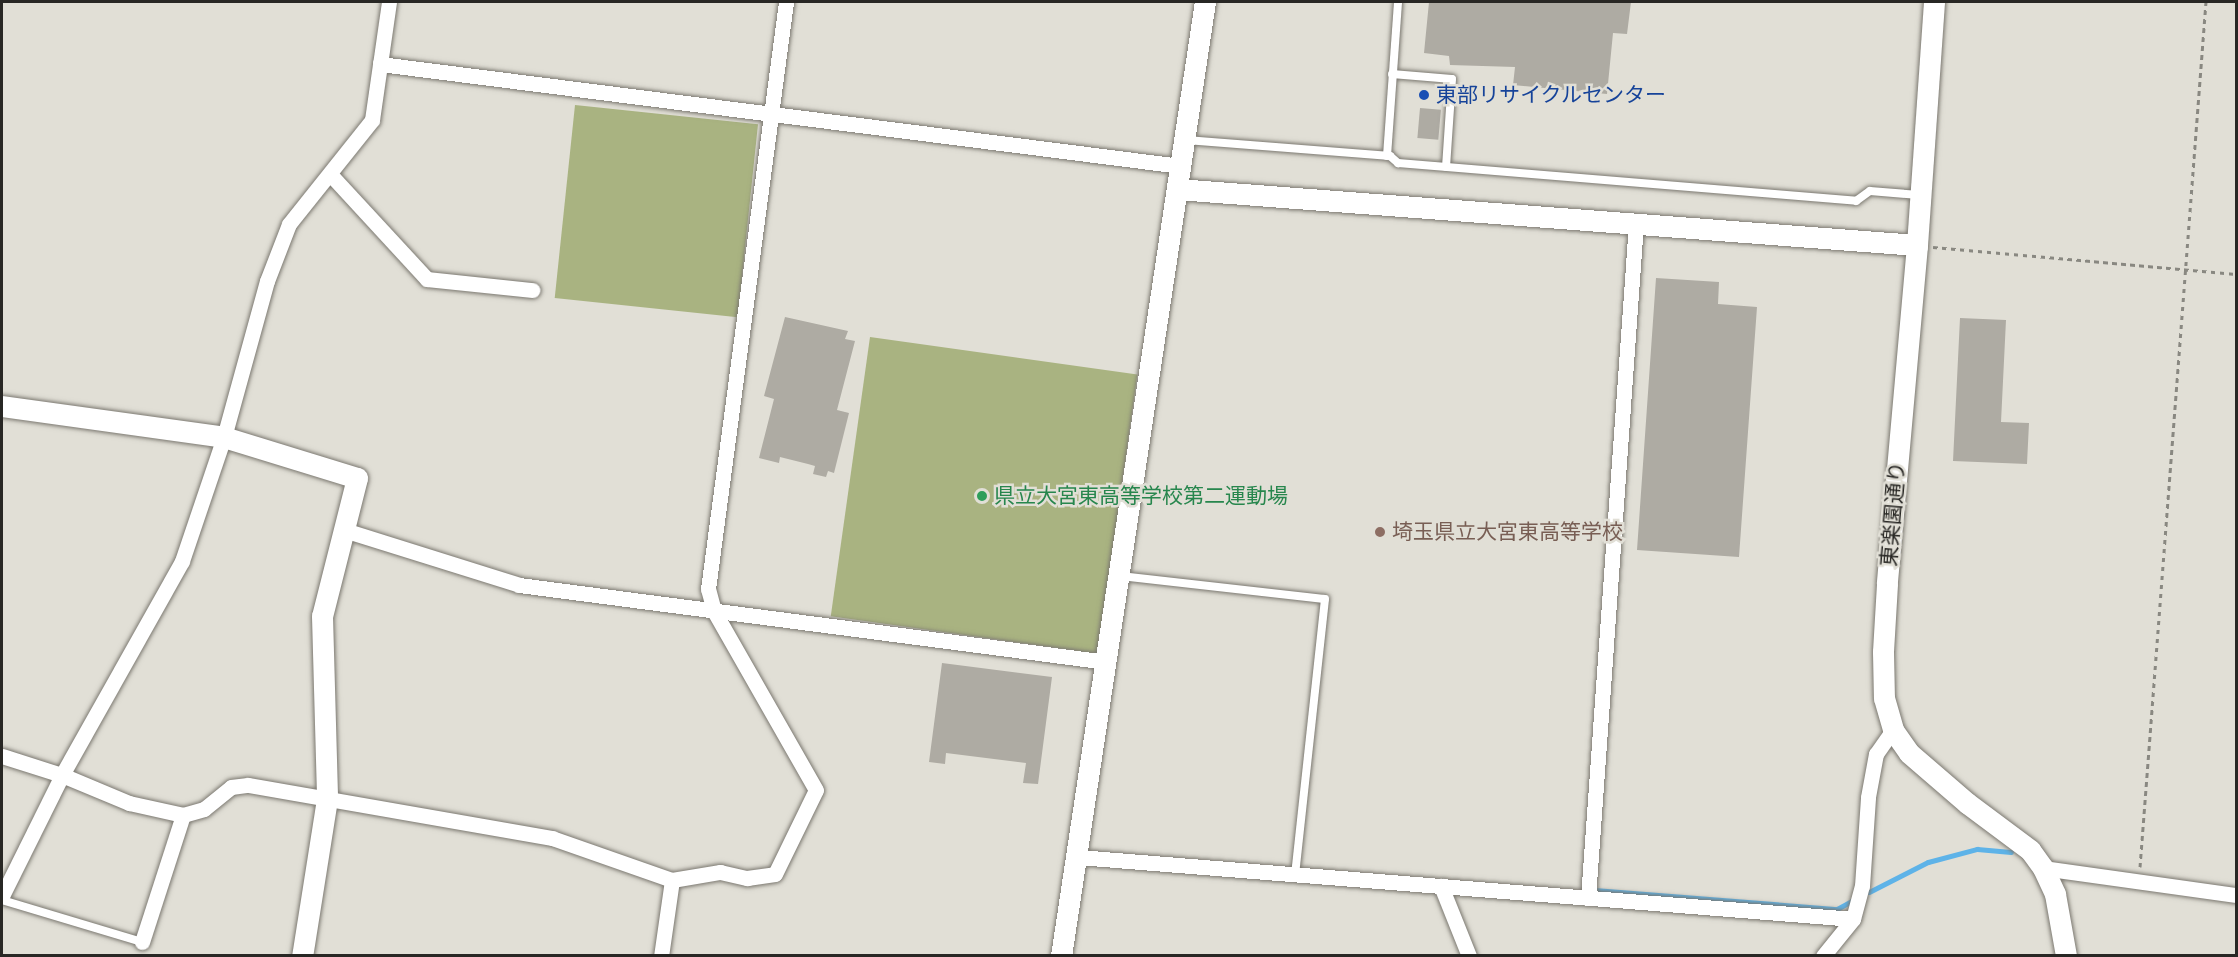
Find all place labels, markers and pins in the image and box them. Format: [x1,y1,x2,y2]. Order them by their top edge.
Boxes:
place label: 東部リサイクルセンター [1436,82,1667,108]
marker: 東部リサイクルセンター [1417,88,1431,102]
place label: 県立大宮東高等学校第二運動場 [994,483,1288,509]
marker: 県立大宮東高等学校第二運動場 [975,489,989,503]
place label: 埼玉県立大宮東高等学校 [1392,519,1623,545]
marker: 埼玉県立大宮東高等学校 [1373,525,1387,539]

